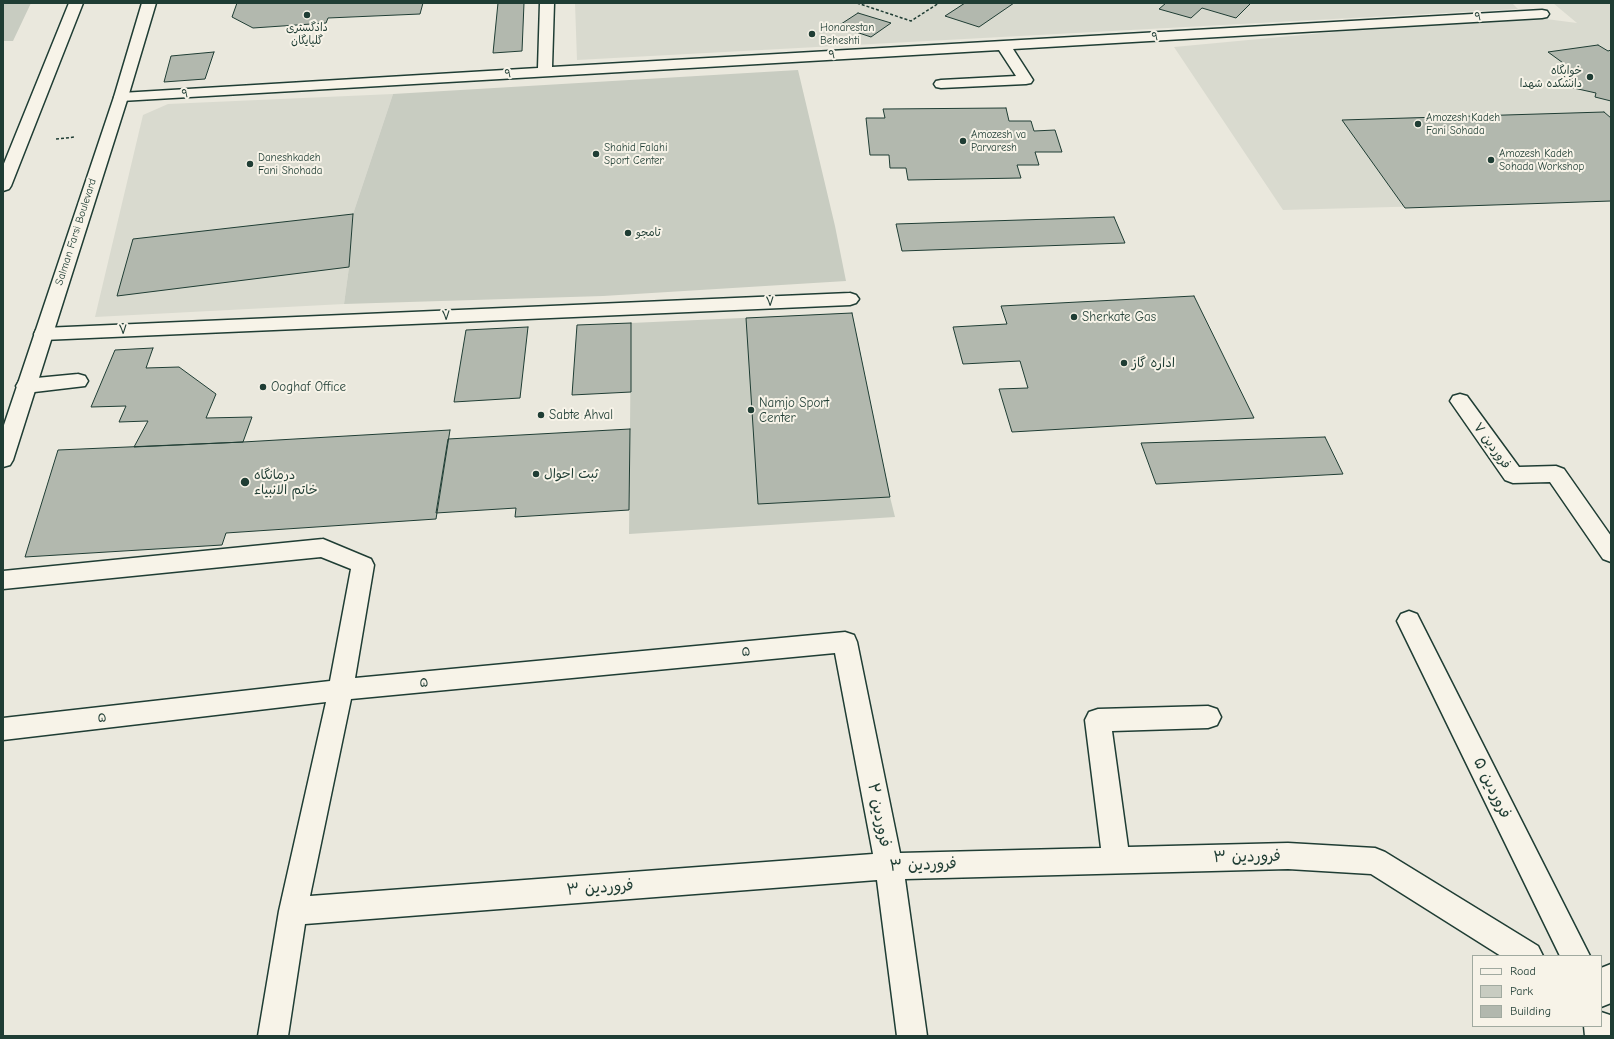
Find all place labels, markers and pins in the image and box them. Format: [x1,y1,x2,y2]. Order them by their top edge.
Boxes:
marker: دادگستری گلپایگان [302,10,312,20]
place label: دادگستری گلپایگان [286,21,328,47]
place label: Honarestan Beheshti [820,21,874,47]
marker: Honarestan Beheshti [807,29,817,39]
place label: خوابگاه دانشکده شهدا [1520,64,1582,90]
marker: خوابگاه دانشکده شهدا [1585,72,1595,82]
place label: Amozesh Kadeh Fani Sohada [1426,111,1500,137]
marker: Amozesh Kadeh Fani Sohada [1413,119,1423,129]
place label: Amozesh va Parvaresh [971,128,1026,154]
marker: Amozesh va Parvaresh [958,136,968,146]
place label: Shahid Falahi Sport Center [604,141,667,167]
place label: Amozesh Kadeh Sohada Workshop [1499,147,1584,173]
marker: Shahid Falahi Sport Center [591,149,601,159]
place label: Daneshkadeh Fani Shohada [258,151,323,177]
marker: Amozesh Kadeh Sohada Workshop [1486,155,1496,165]
marker: Daneshkadeh Fani Shohada [245,159,255,169]
place label: تامجو [636,226,661,240]
marker: تامجو [623,228,633,238]
place label: Sherkate Gas [1082,309,1156,325]
marker: Sherkate Gas [1069,312,1079,322]
place label: اداره گاز [1132,355,1175,371]
marker: اداره گاز [1119,358,1129,368]
place label: Ooghaf Office [271,379,346,395]
marker: Ooghaf Office [258,382,268,392]
place label: Namjo Sport Center [759,395,829,426]
marker: Namjo Sport Center [746,405,756,415]
place label: Sabte Ahval [549,407,613,423]
marker: Sabte Ahval [536,410,546,420]
place label: ثبت احوال [544,466,598,482]
place label: درمانگاه خاتم الانبیاء [254,467,318,498]
marker: ثبت احوال [531,469,541,479]
marker: درمانگاه خاتم الانبیاء [239,476,251,488]

